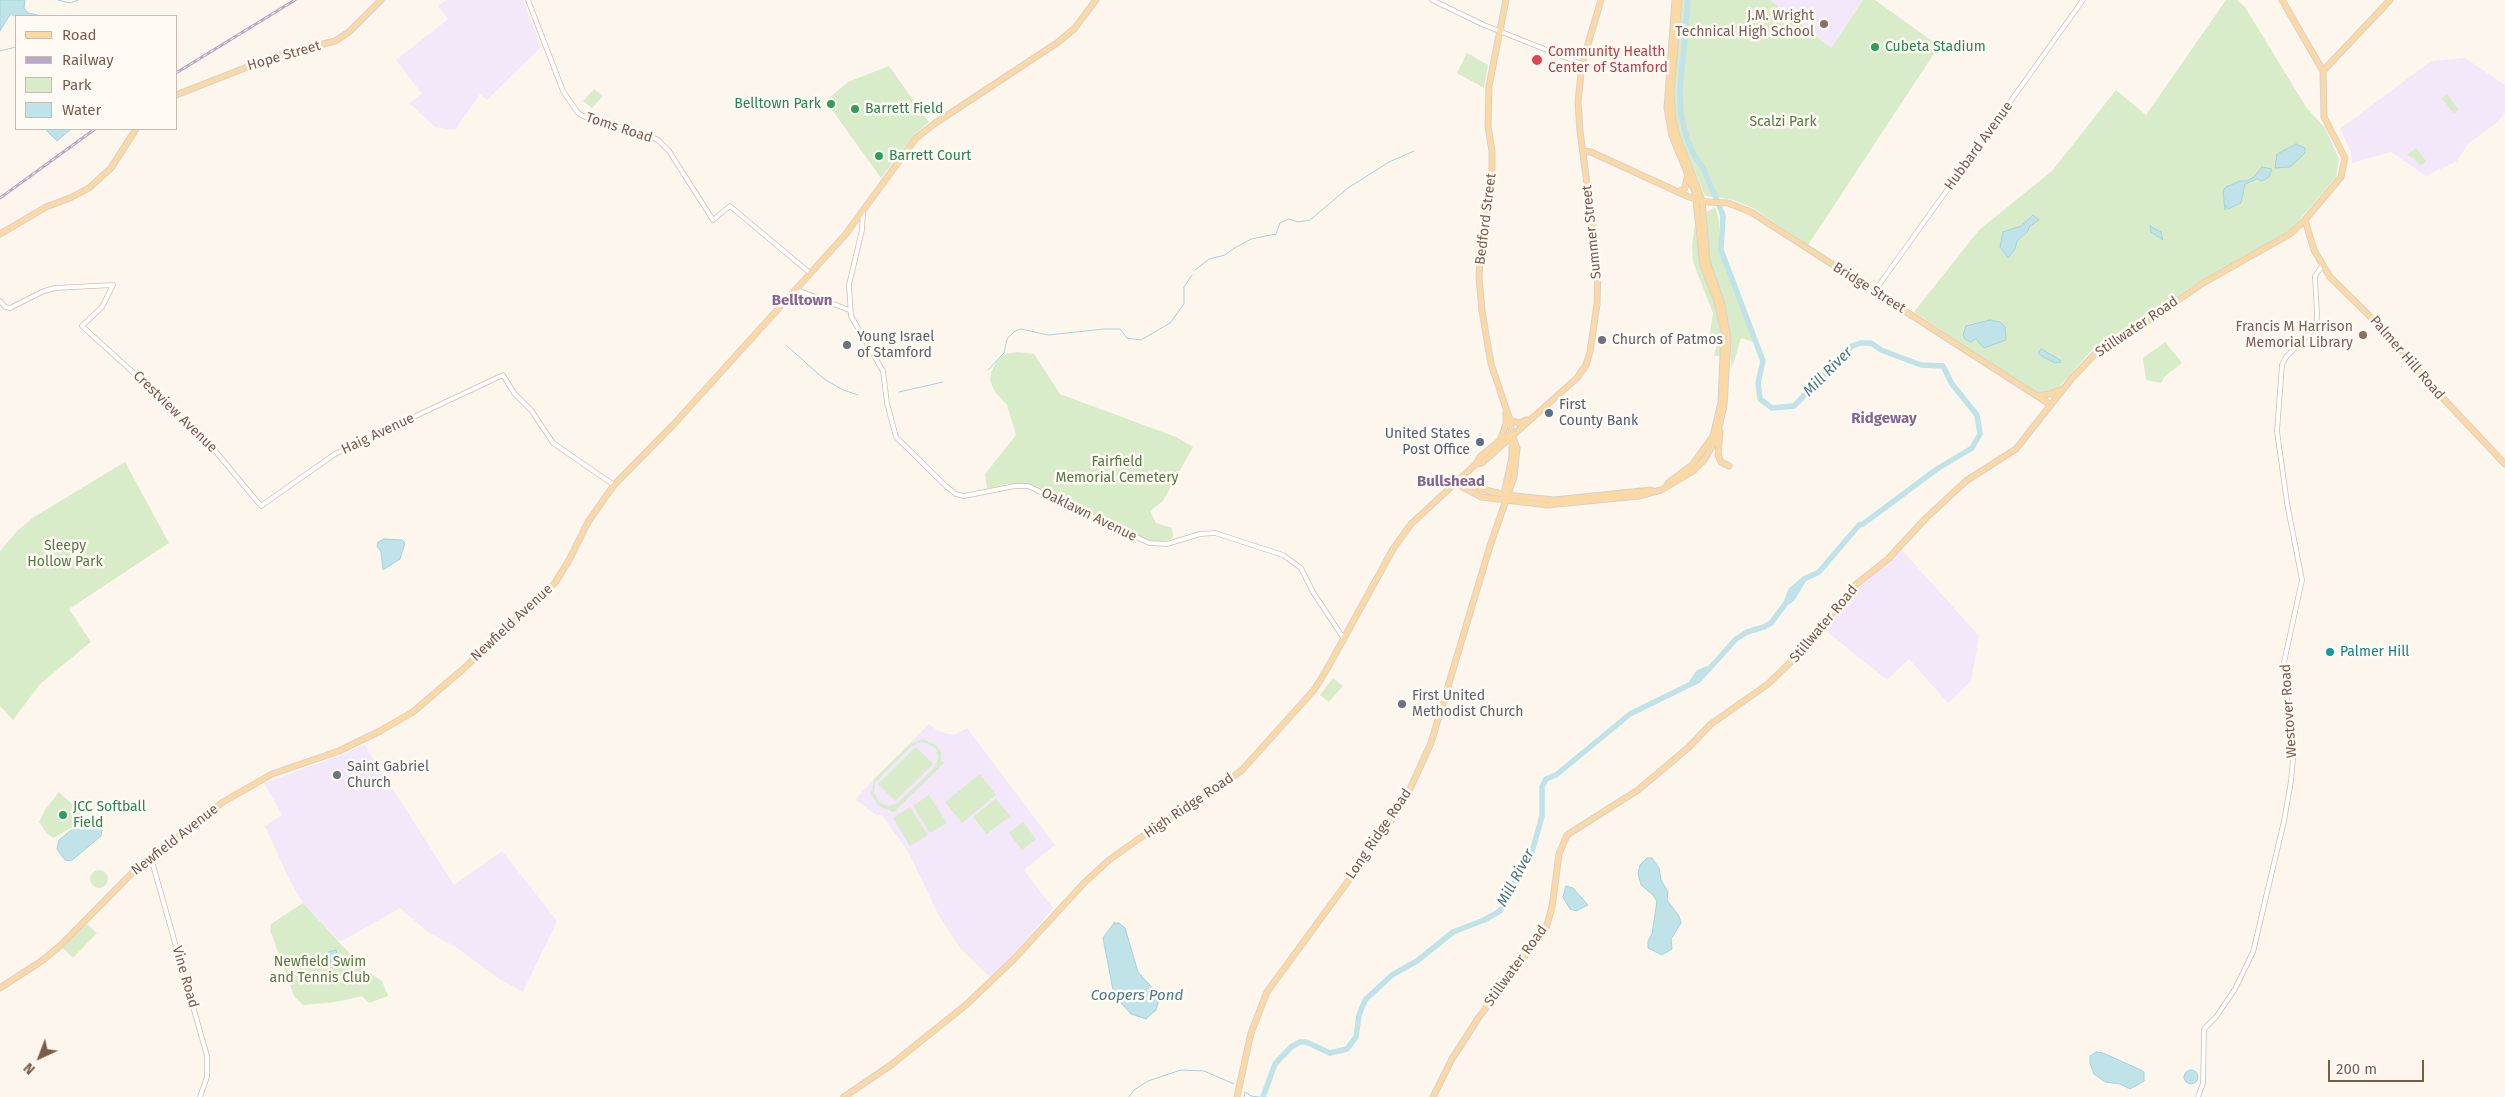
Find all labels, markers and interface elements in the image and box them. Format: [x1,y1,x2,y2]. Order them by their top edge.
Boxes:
place label: J.M. Wright Technical High School [1675,8,1814,40]
legend [15,15,178,130]
marker: J.M. Wright Technical High School [1818,18,1830,30]
text: Road [62,26,97,44]
street label: Hope Street [245,38,323,74]
place label: Cubeta Stadium [1885,39,1986,55]
marker: Cubeta Stadium [1869,41,1881,53]
place label: Community Health Center of Stamford [1548,44,1668,76]
text: Railway [62,51,114,69]
marker: Community Health Center of Stamford [1530,53,1544,67]
text: Park [62,76,92,94]
place label: Belltown Park [734,96,821,112]
marker: Belltown Park [825,98,837,110]
street label: Hubbard Avenue [1941,98,2017,194]
text: Water [62,101,101,119]
place label: Barrett Field [865,101,943,117]
marker: Barrett Field [849,103,861,115]
street label: Toms Road [584,109,654,147]
park label: Scalzi Park [1749,114,1817,130]
place label: Barrett Court [889,148,971,164]
marker: Barrett Court [873,150,885,162]
street label: Bedford Street [1472,172,1500,266]
street label: Summer Street [1579,184,1605,280]
street label: Bridge Street [1830,259,1908,317]
district label: Belltown [772,292,832,310]
street label: Stillwater Road [2092,293,2182,361]
street label: Palmer Hill Road [2366,313,2448,403]
place label: Francis M Harrison Memorial Library [2236,319,2353,352]
place label: Young Israel of Stamford [857,329,934,362]
marker: Francis M Harrison Memorial Library [2357,329,2369,341]
place label: Church of Patmos [1612,332,1723,348]
marker: Church of Patmos [1596,334,1608,346]
marker: Young Israel of Stamford [841,339,853,351]
water label: Mill River [1800,344,1856,400]
street label: Crestview Avenue [129,368,221,456]
place label: First County Bank [1559,397,1638,430]
marker: First County Bank [1543,407,1555,419]
street label: Haig Avenue [339,410,417,458]
district label: Ridgeway [1851,410,1917,428]
place label: United States Post Office [1385,426,1470,458]
marker: United States Post Office [1474,436,1486,448]
park label: Fairfield Memorial Cemetery [1056,454,1178,487]
district label: Bullshead [1417,473,1485,491]
street label: Oaklawn Avenue [1038,485,1140,545]
park label: Sleepy Hollow Park [27,538,103,570]
street label: Newfield Avenue [468,581,556,665]
street label: Stillwater Road [1787,582,1861,666]
place label: Palmer Hill [2340,644,2409,660]
marker: Palmer Hill [2324,646,2336,658]
street label: Westover Road [2277,663,2301,759]
place label: First United Methodist Church [1412,688,1524,720]
marker: First United Methodist Church [1396,698,1408,710]
place label: Saint Gabriel Church [347,759,429,792]
marker: Saint Gabriel Church [331,769,343,781]
street label: High Ridge Road [1141,770,1237,842]
street label: Long Ridge Road [1343,786,1415,882]
place label: JCC Softball Field [73,799,146,832]
street label: Newfield Avenue [128,801,222,879]
marker: JCC Softball Field [57,809,69,821]
water label: Mill River [1493,846,1539,910]
street label: Stillwater Road [1481,922,1551,1010]
street label: Vine Road [168,944,202,1010]
park label: Newfield Swim and Tennis Club [270,954,370,986]
water label: Coopers Pond [1091,987,1183,1005]
north arrow [15,1032,65,1082]
scale bar [2330,1050,2426,1082]
text: N [20,1059,39,1078]
text: 200 m [2336,1060,2377,1078]

